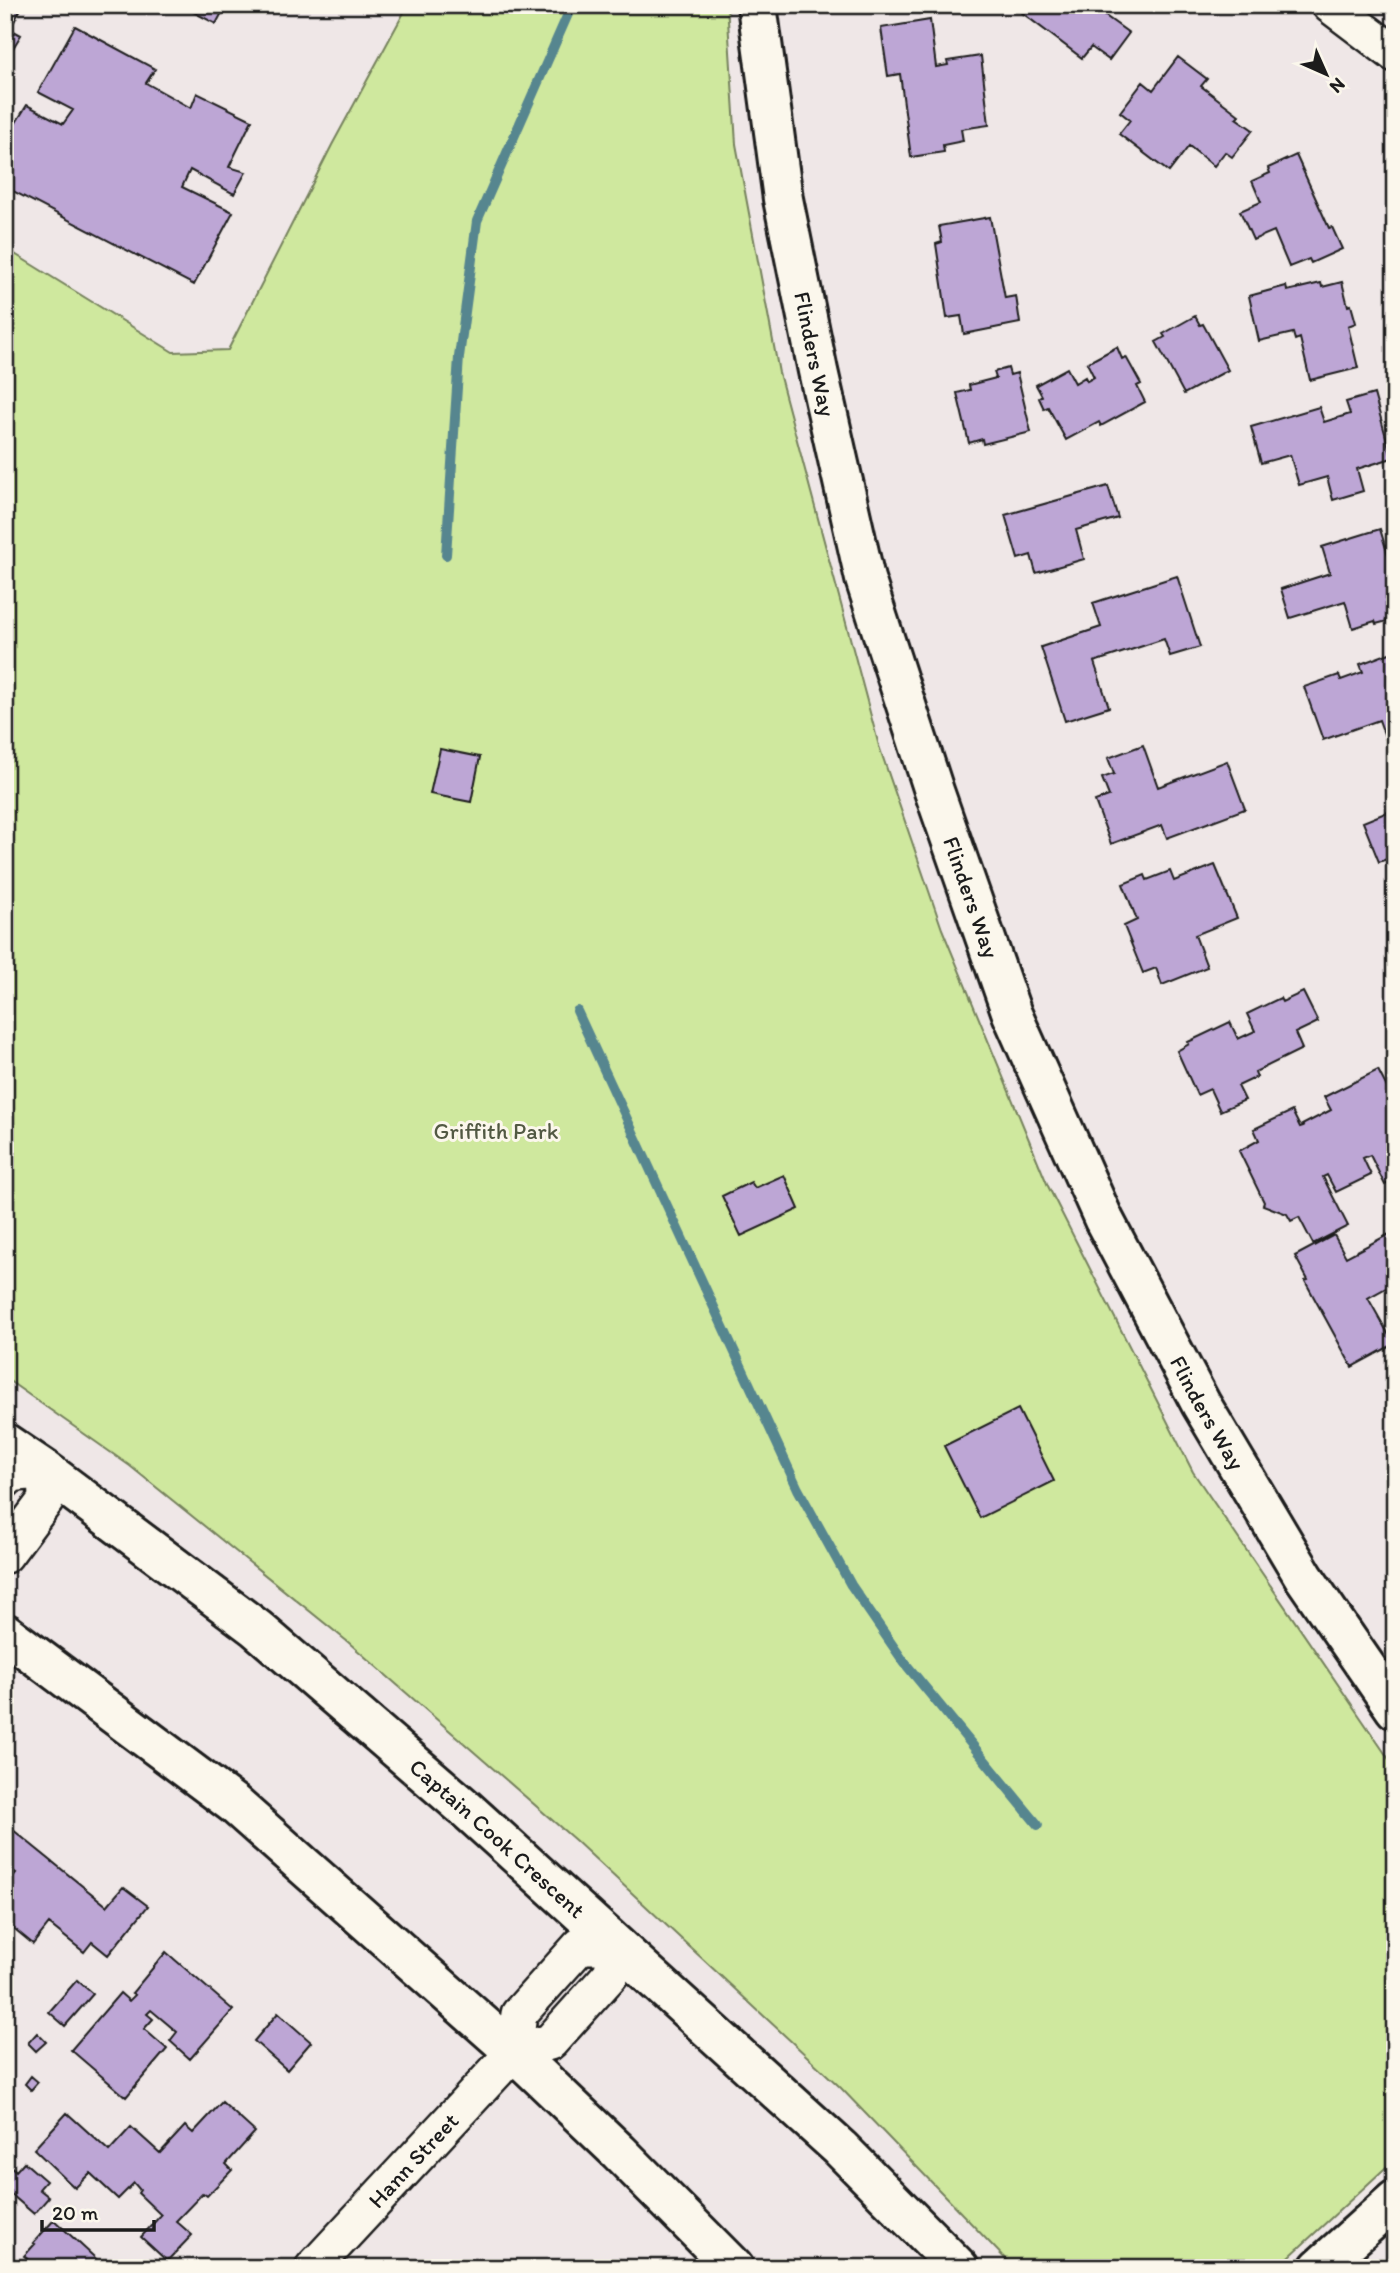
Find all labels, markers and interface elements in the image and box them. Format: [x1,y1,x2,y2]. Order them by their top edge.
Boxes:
north arrow [1292,38,1362,108]
text: N [1325,73,1350,98]
street label: Flinders Way [788,289,842,419]
street label: Flinders Way [937,833,1005,962]
park label: Griffith Park [434,1117,559,1145]
street label: Flinders Way [1164,1351,1251,1475]
street label: Captain Cook Crescent [404,1753,591,1924]
street label: Hann Street [362,2107,464,2214]
scale bar [42,2189,154,2233]
text: 20 m [52,2200,99,2225]

